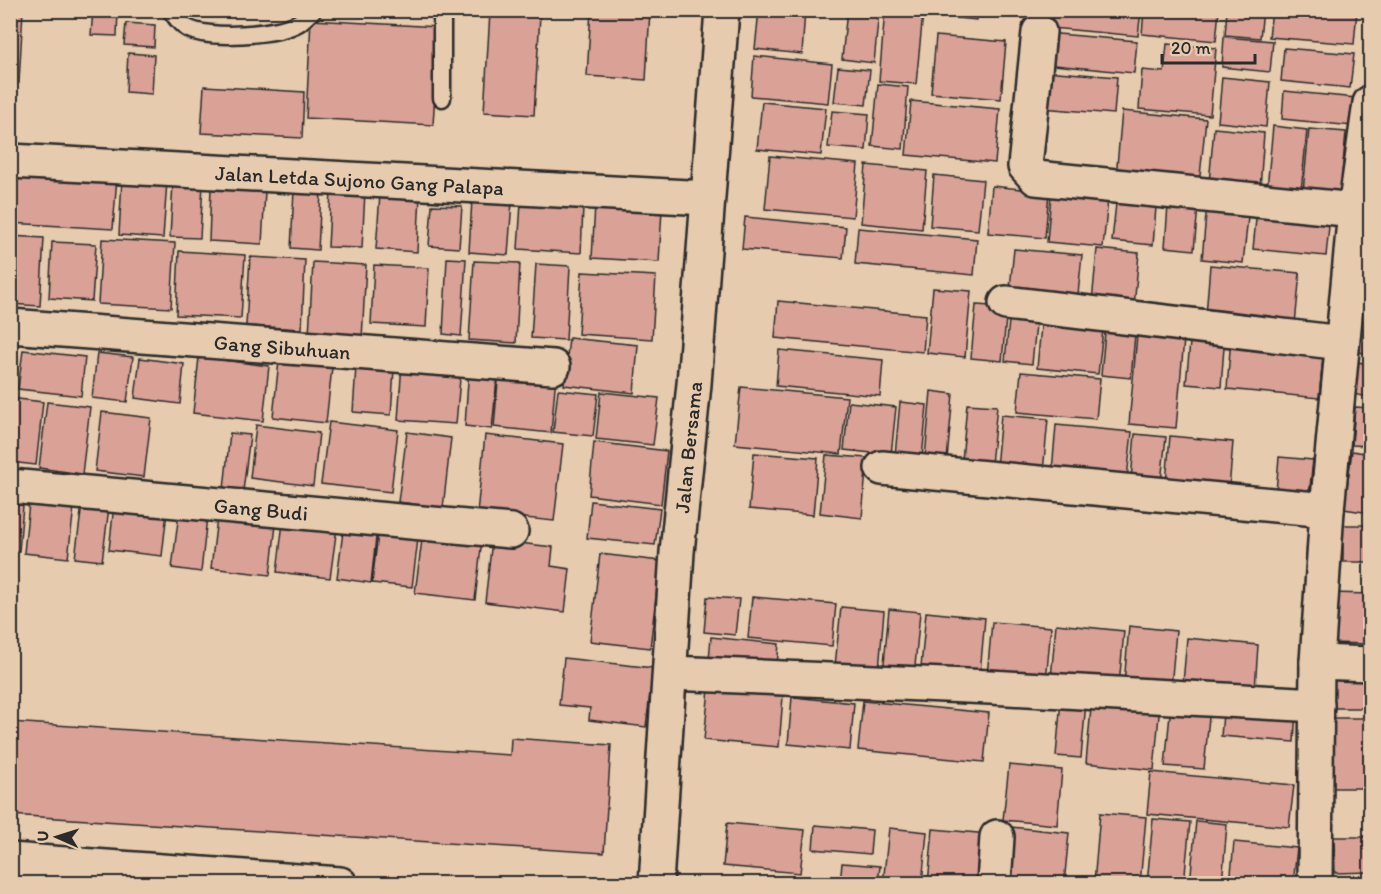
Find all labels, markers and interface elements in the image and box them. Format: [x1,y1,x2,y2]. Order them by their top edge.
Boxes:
scale bar [1162,27,1255,65]
text: 20 m [1171,37,1211,59]
street label: Jalan Letda Sujono Gang Palapa [215,159,504,200]
street label: Gang Sibuhuan [213,329,352,364]
street label: Jalan Bersama [669,380,707,514]
street label: Gang Budi [213,492,309,525]
north arrow [27,807,87,867]
text: U [33,830,52,842]

